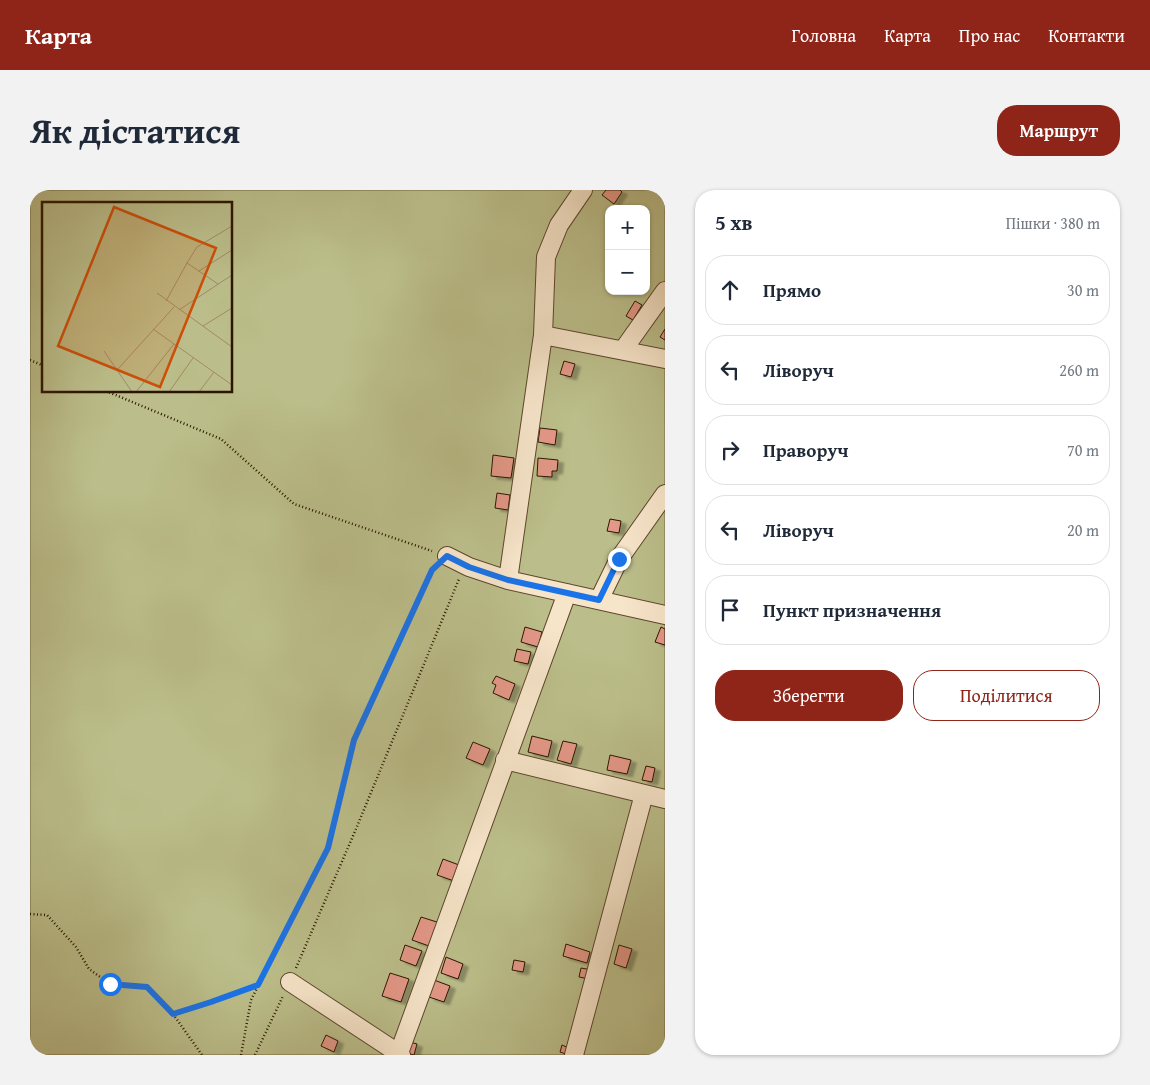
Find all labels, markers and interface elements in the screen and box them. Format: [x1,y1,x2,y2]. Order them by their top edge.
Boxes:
text: Карта [25,18,92,53]
text: Головна [791,22,856,49]
text: Карта [884,22,931,49]
text: Про нас [959,22,1020,49]
text: Контакти [1048,22,1125,49]
text: Як дістатися [30,105,240,156]
button: Маршрут [997,105,1120,156]
inset map [42,202,232,392]
map controls [605,205,650,295]
button: + [605,205,650,250]
text: 5 хв [715,207,753,238]
text: Пішки · 380 m [1006,211,1100,235]
button: − [605,250,650,295]
icon: ahead [716,276,744,304]
text: Прямо [763,276,821,304]
text: 30 m [1067,278,1099,302]
icon: left [716,356,744,384]
text: Ліворуч [763,356,834,384]
text: 260 m [1059,358,1099,382]
icon: right [716,436,744,464]
text: Праворуч [763,436,848,464]
text: 70 m [1067,438,1099,462]
icon: left [716,516,744,544]
text: Ліворуч [763,516,834,544]
text: 20 m [1067,518,1099,542]
route end [608,548,631,571]
icon: arrive [716,596,744,624]
text: Пункт призначення [763,596,941,624]
button: Зберегти [715,670,903,721]
button: Поділитися [913,670,1100,721]
route start [99,973,122,996]

